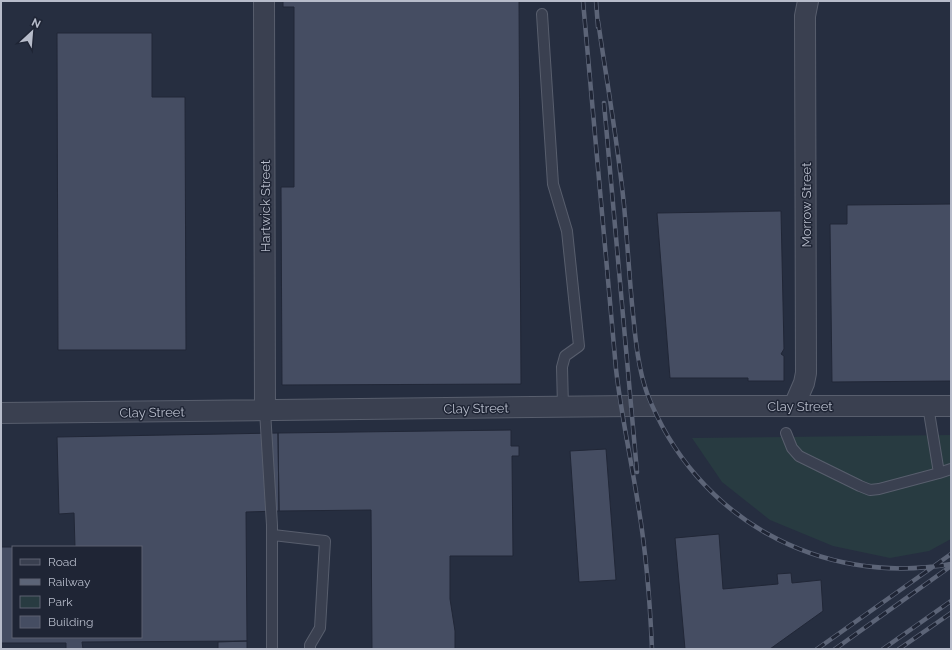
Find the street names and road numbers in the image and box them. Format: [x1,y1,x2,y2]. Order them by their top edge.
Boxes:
street label: Hartwick Street [258,159,273,252]
street label: Morrow Street [799,162,814,248]
street label: Clay Street [767,399,833,414]
street label: Clay Street [443,400,509,417]
street label: Clay Street [119,404,185,421]

